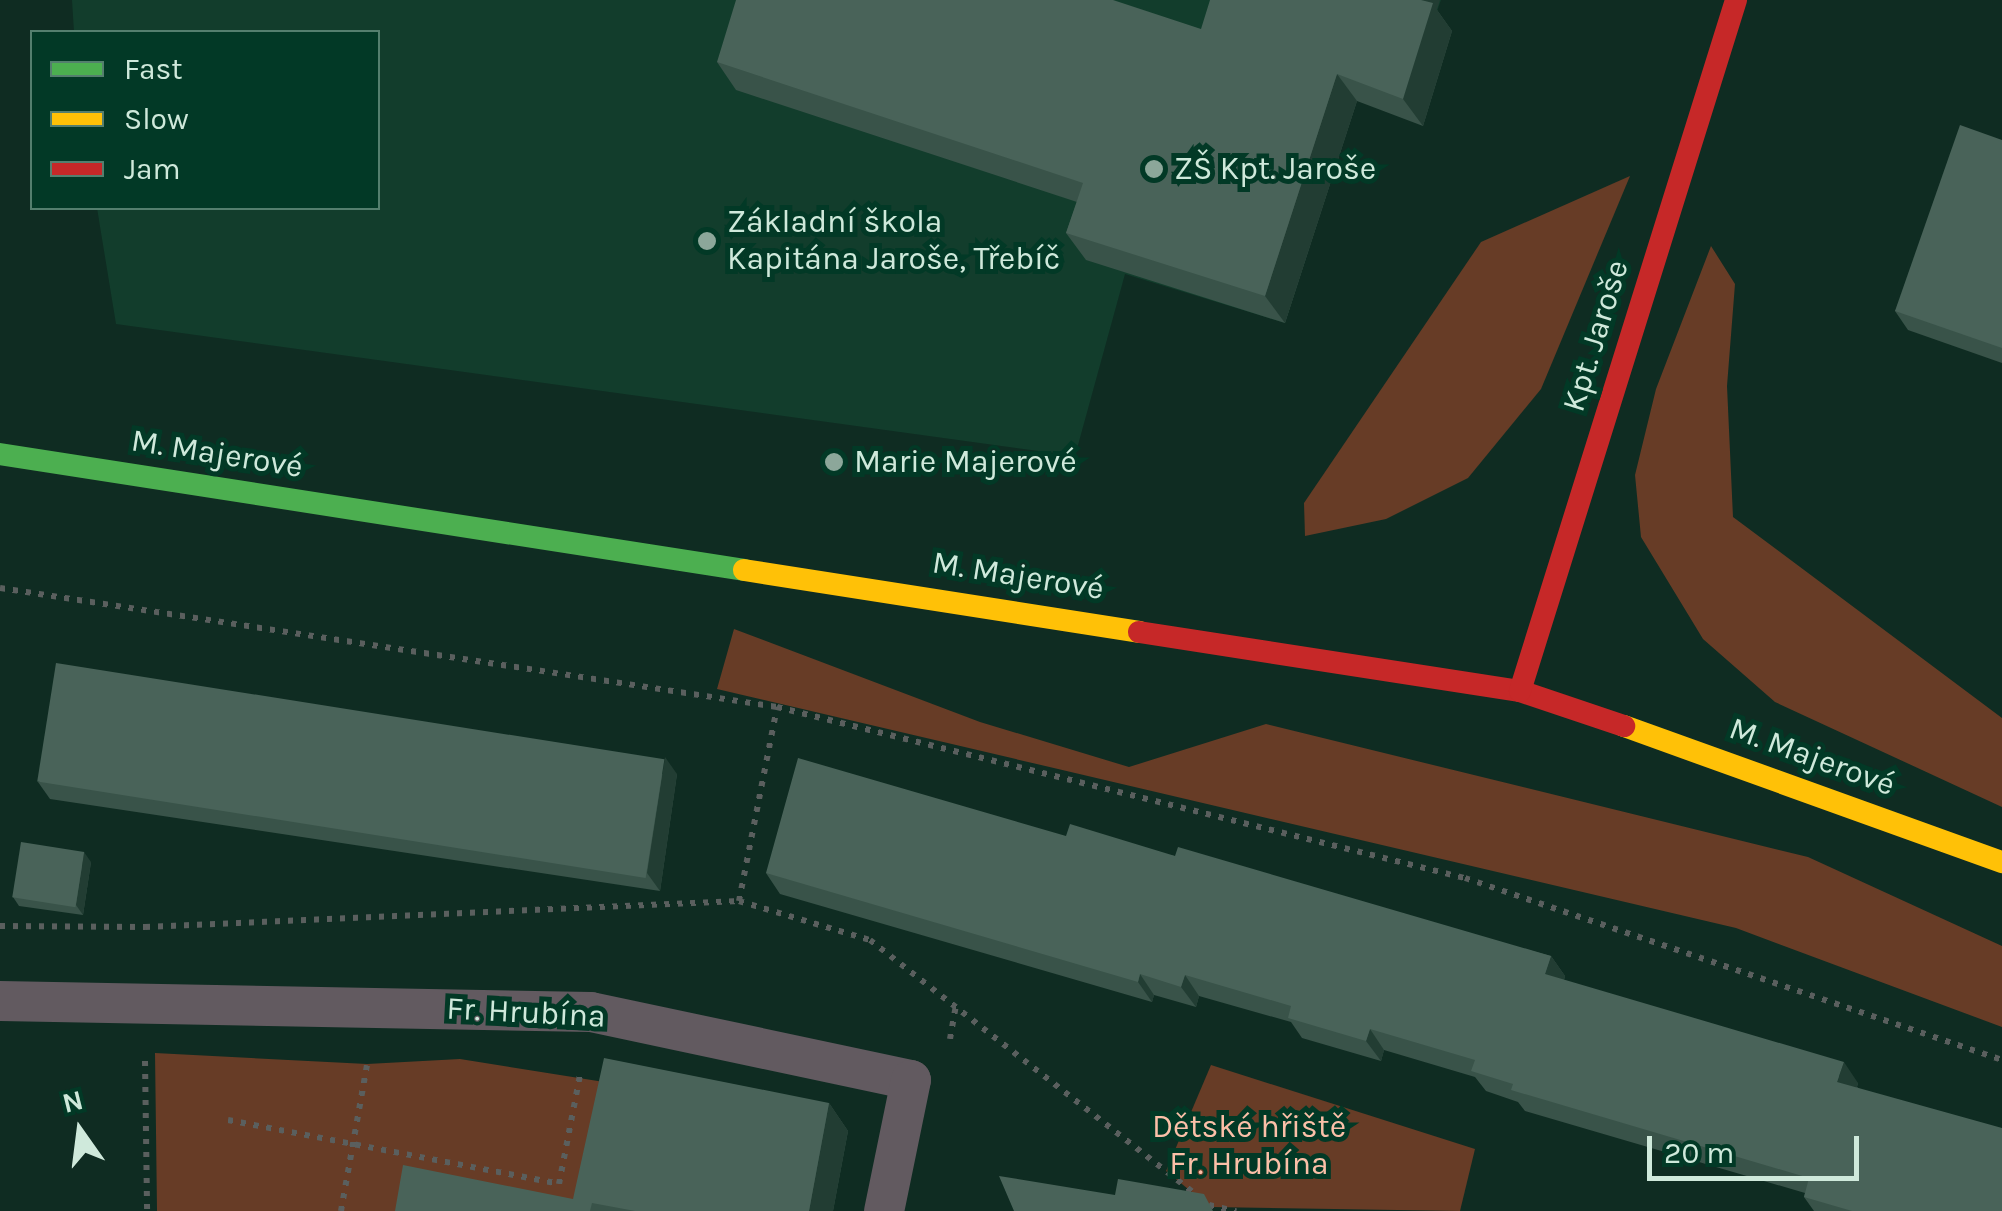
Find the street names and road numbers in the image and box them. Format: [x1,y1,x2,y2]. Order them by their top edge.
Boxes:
street label: Kpt. Jaroše [1555,256,1637,416]
street label: M. Majerové [128,421,306,487]
street label: M. Majerové [929,543,1107,609]
street label: M. Majerové [1724,709,1900,805]
street label: Fr. Hrubína [445,990,607,1036]

